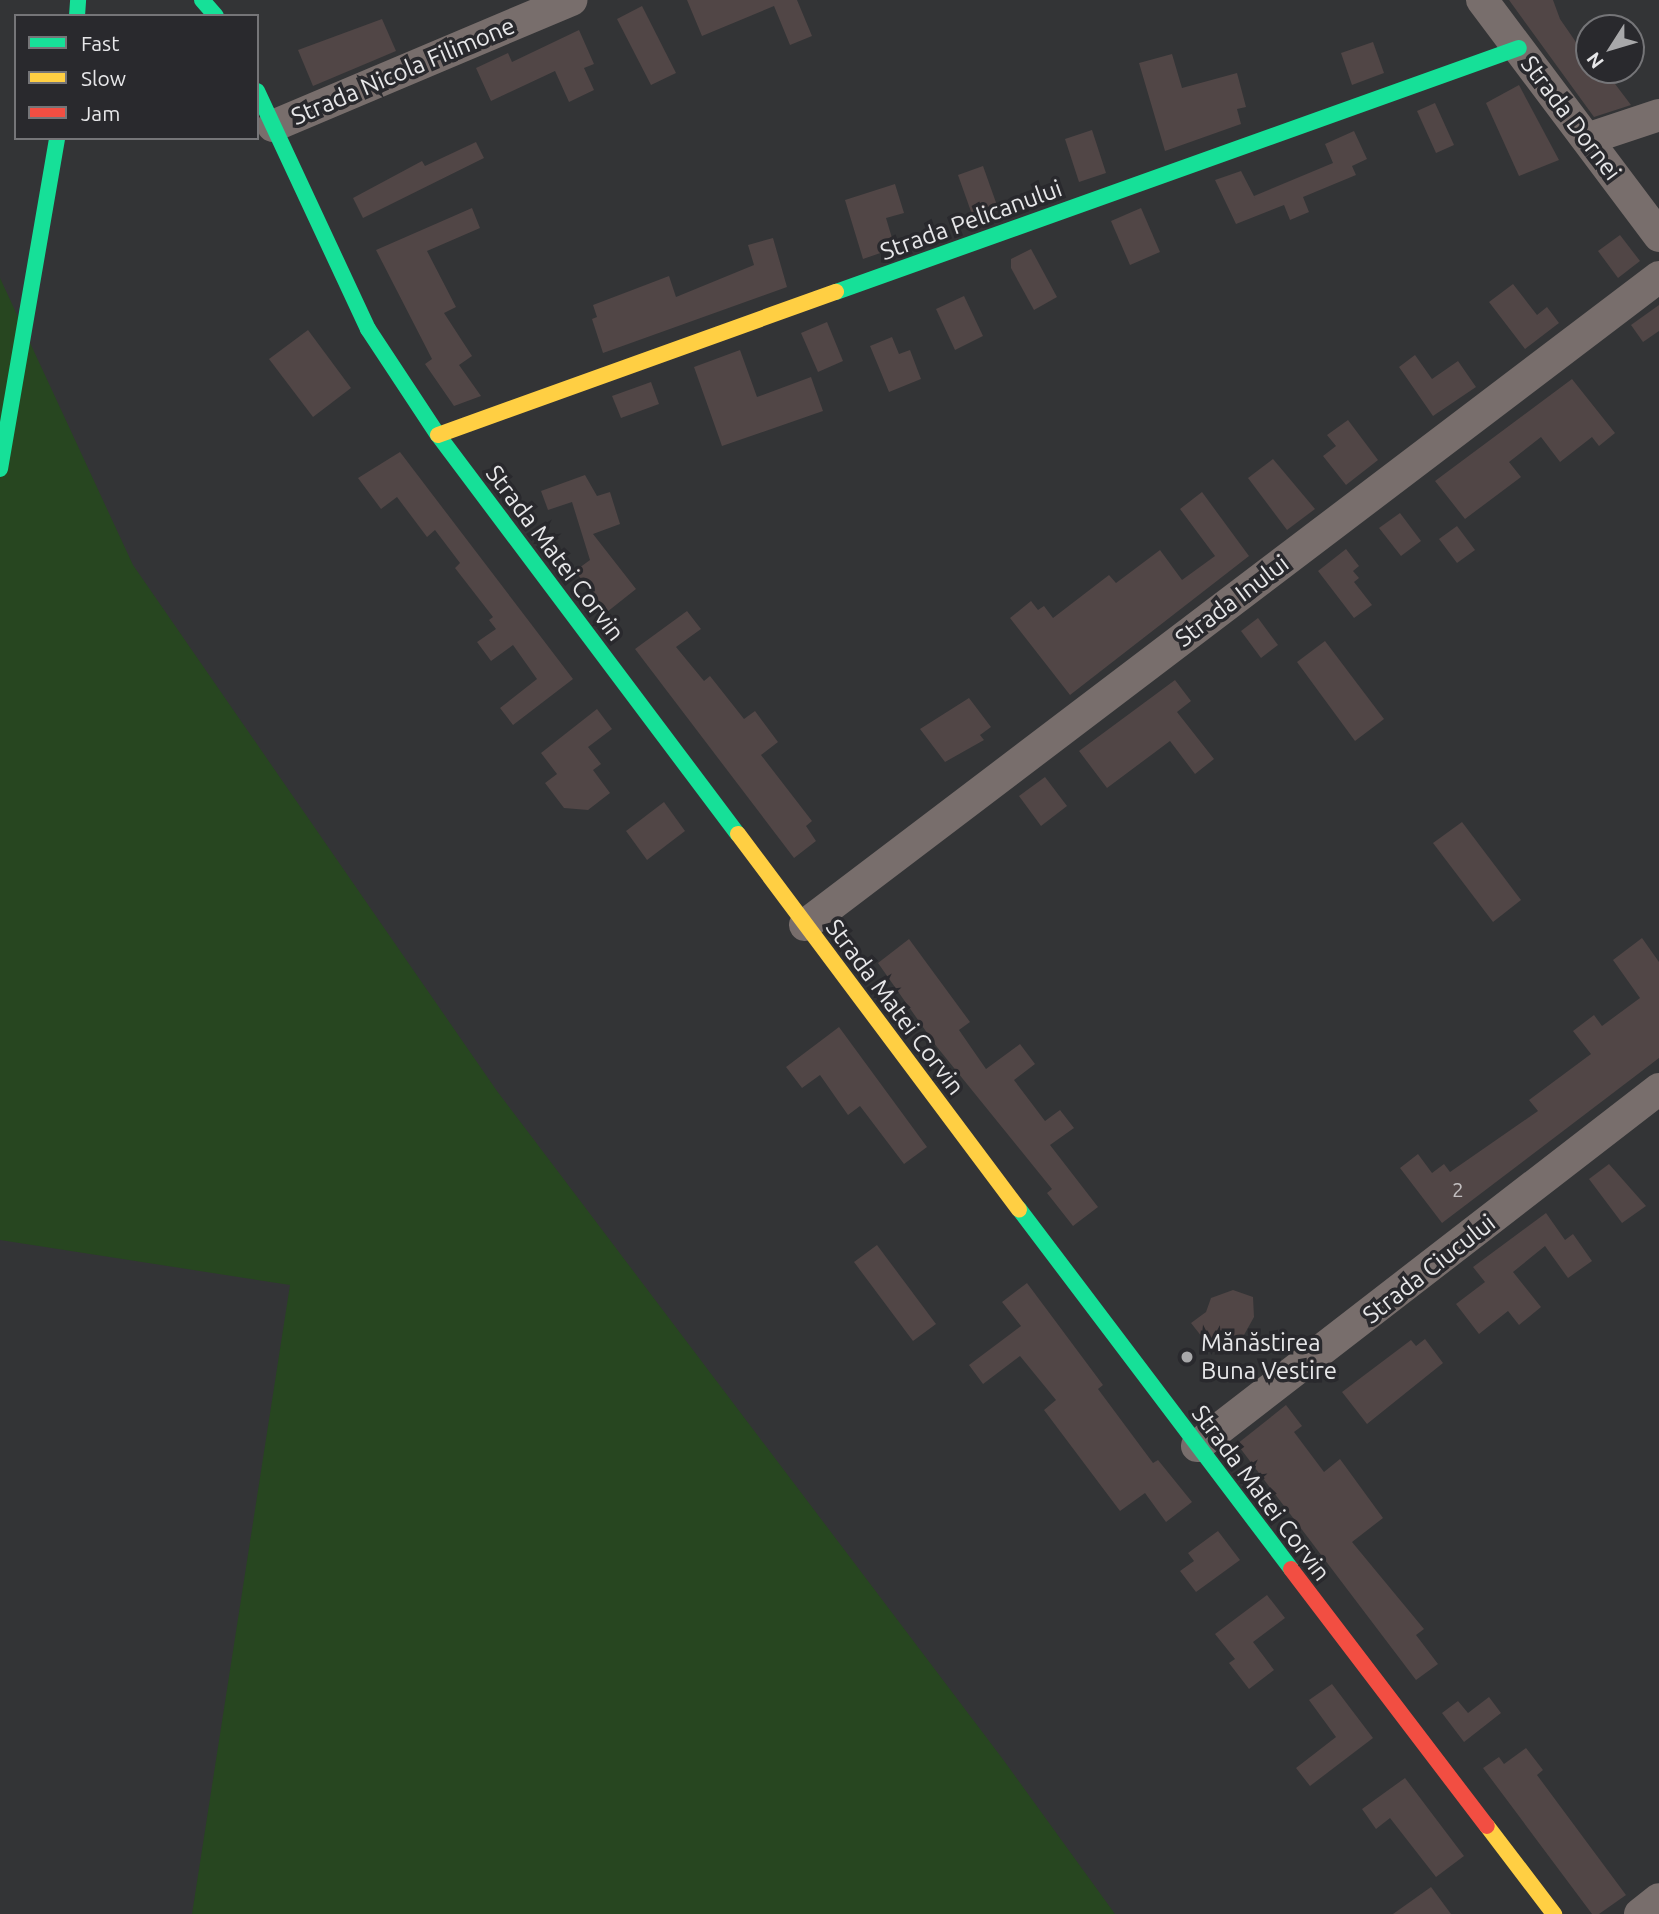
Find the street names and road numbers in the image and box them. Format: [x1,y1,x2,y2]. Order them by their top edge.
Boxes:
street label: Strada Nicola Filimone [287,11,519,131]
street label: Strada Dornei [1515,50,1627,186]
street label: Strada Pelicanului [876,174,1066,266]
street label: Strada Matei Corvin [480,460,630,646]
street label: Strada Inului [1170,549,1294,653]
street label: Strada Matei Corvin [820,914,970,1100]
street label: Strada Ciucului [1357,1208,1501,1330]
street label: Strada Matei Corvin [1186,1400,1336,1586]

